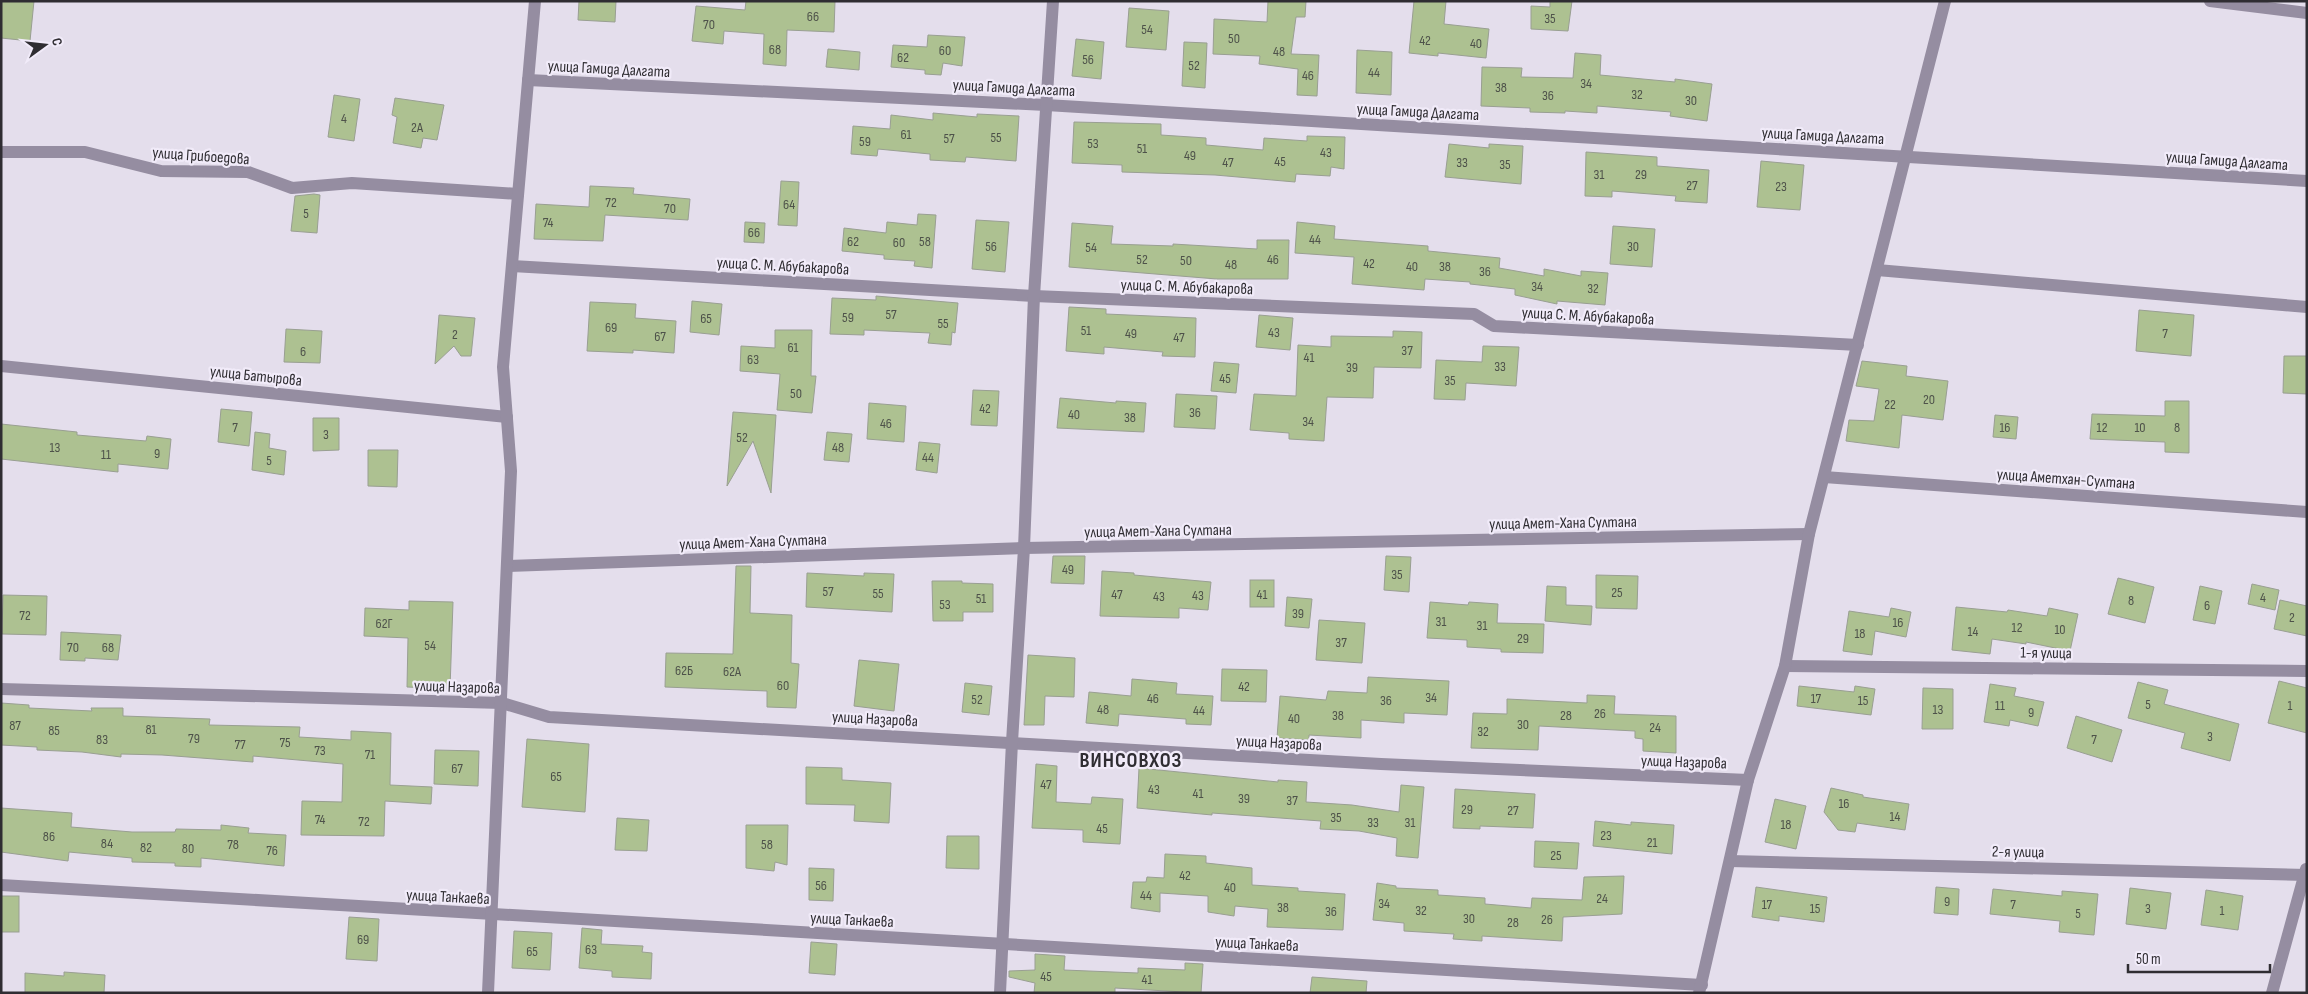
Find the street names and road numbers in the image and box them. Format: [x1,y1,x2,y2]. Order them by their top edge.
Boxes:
street label: улица Гамида Далгата [547,57,671,82]
street label: улица Гамида Далгата [952,76,1076,101]
street label: улица Гамида Далгата [1356,100,1480,125]
street label: улица Гамида Далгата [1761,124,1885,149]
street label: улица Грибоедова [152,144,250,169]
street label: улица Гамида Далгата [2165,148,2289,175]
street label: улица С. М. Абубакарова [716,254,850,279]
street label: улица С. М. Абубакарова [1120,276,1253,299]
street label: улица С. М. Абубакарова [1521,304,1655,329]
street label: улица Батырова [209,362,303,391]
street label: улица Аметхан-Султана [1996,465,2136,494]
street label: улица Амет-Хана Султана [1489,513,1637,534]
street label: улица Амет-Хана Султана [1084,521,1232,542]
street label: улица Амет-Хана Султана [679,530,827,555]
street label: 1-я улица [2020,644,2072,663]
street label: улица Назарова [414,677,500,698]
street label: улица Назарова [831,708,918,731]
street label: улица Назарова [1235,732,1322,755]
street label: улица Назарова [1641,752,1727,773]
street label: 2-я улица [1992,843,2044,862]
street label: улица Танкаева [406,886,490,909]
street label: улица Танкаева [810,909,894,932]
street label: улица Танкаева [1215,933,1299,956]

